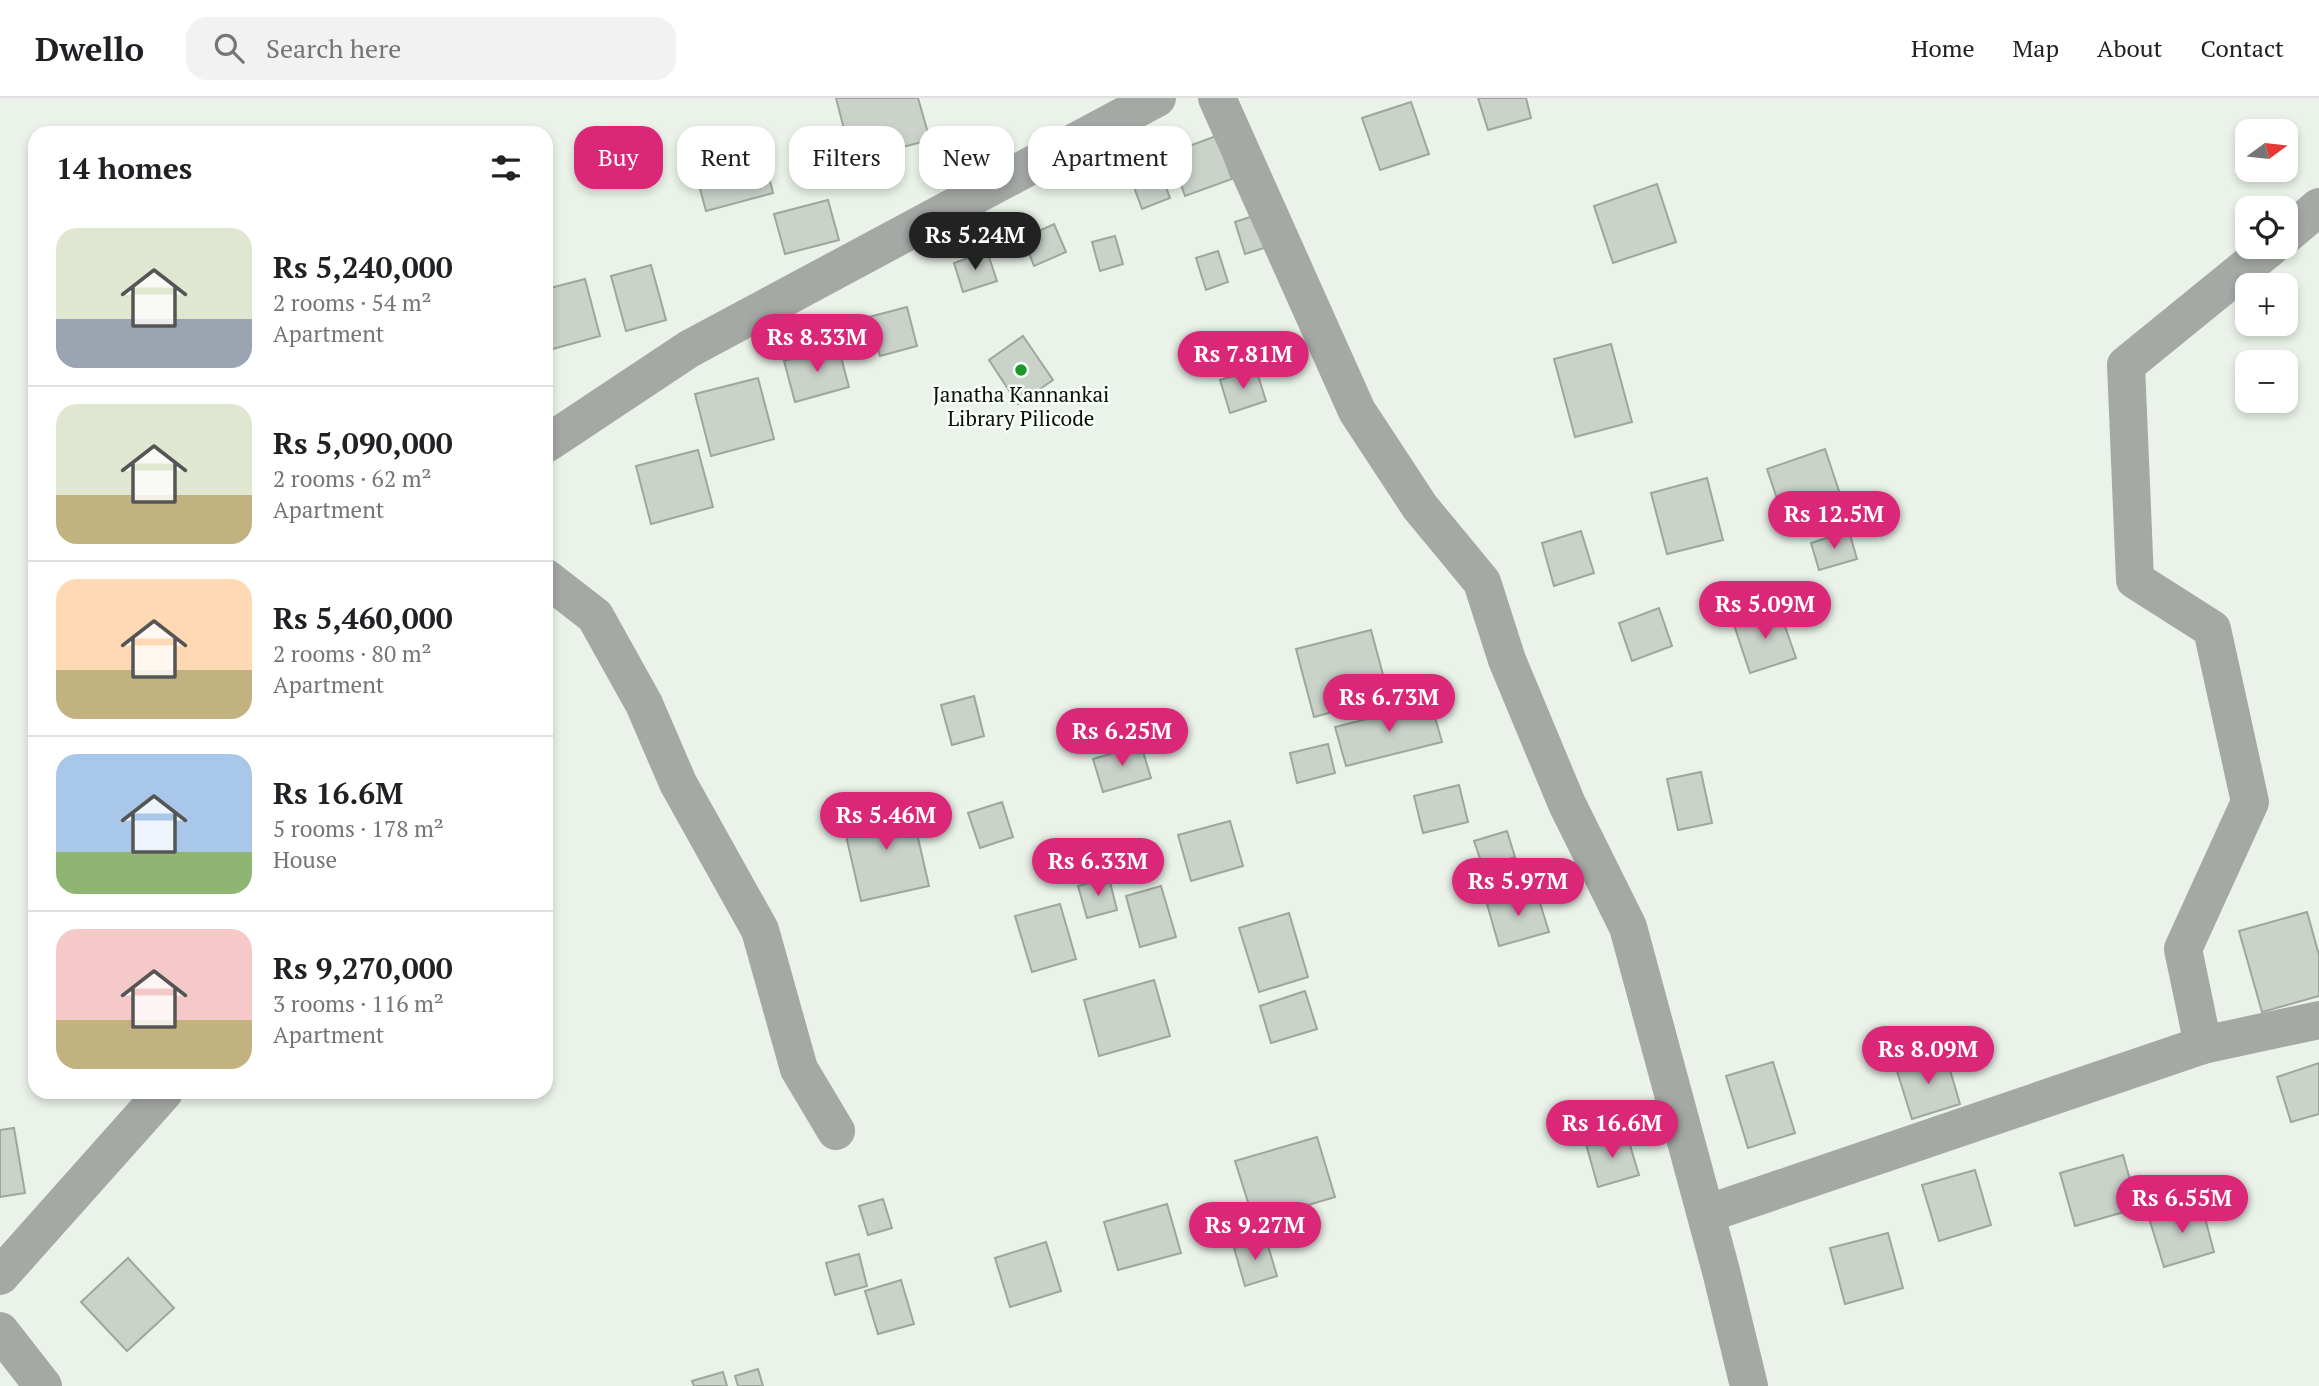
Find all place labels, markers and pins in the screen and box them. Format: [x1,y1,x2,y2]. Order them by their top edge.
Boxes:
pin: Rs 5.24M [903,212,1047,272]
pin: Rs 8.33M [745,314,889,374]
pin: Rs 7.81M [1171,331,1315,391]
marker: Janatha Kannankai Library Pilicode [1013,362,1029,378]
place label: Janatha Kannankai Library Pilicode [933,380,1109,432]
pin: Rs 12.5M [1762,491,1906,551]
pin: Rs 5.09M [1693,582,1837,641]
pin: Rs 6.73M [1317,674,1461,734]
pin: Rs 6.25M [1050,708,1194,768]
pin: Rs 5.46M [814,792,958,852]
pin: Rs 6.33M [1026,838,1170,898]
pin: Rs 5.97M [1446,858,1590,918]
pin: Rs 8.09M [1856,1026,2000,1086]
pin: Rs 16.6M [1540,1100,1684,1160]
pin: Rs 6.55M [2110,1176,2254,1235]
pin: Rs 9.27M [1183,1202,1327,1262]

